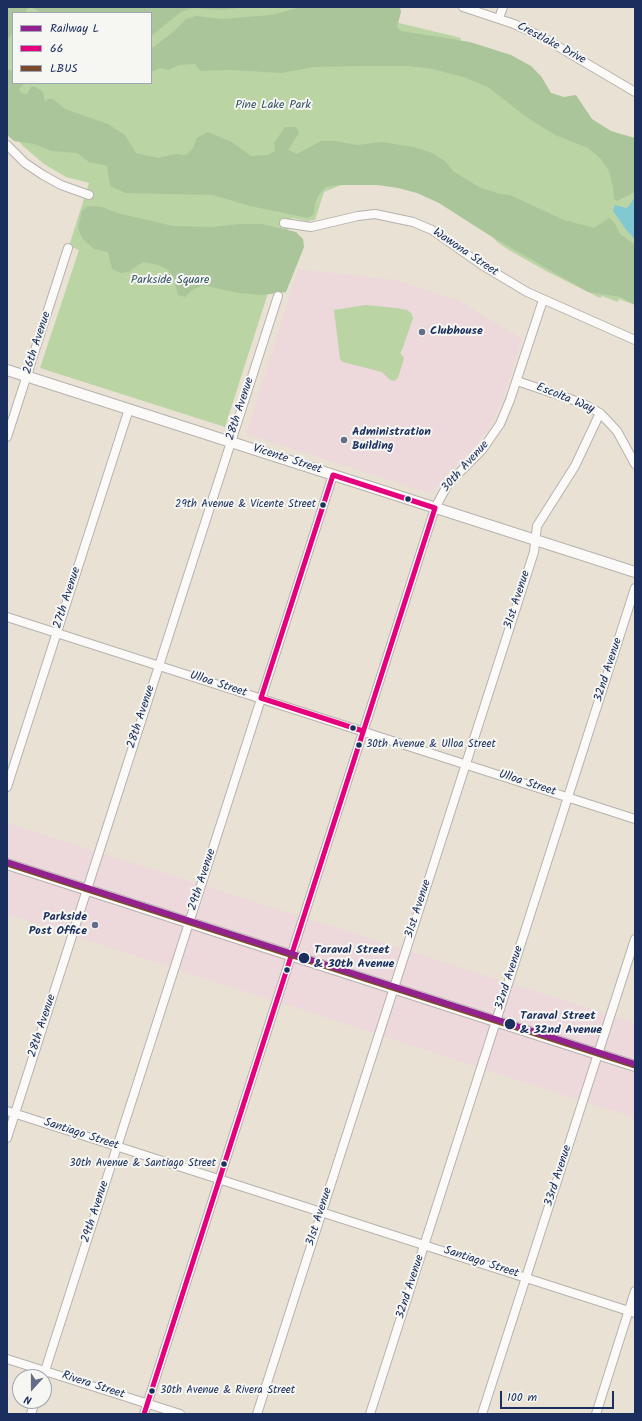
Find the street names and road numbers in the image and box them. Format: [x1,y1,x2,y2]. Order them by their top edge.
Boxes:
street label: Crestlake Drive [514,20,588,68]
street label: Wawona Street [430,226,500,280]
street label: 26th Avenue [21,310,55,376]
street label: 28th Avenue [224,376,258,442]
street label: Escolta Way [534,381,596,417]
street label: 30th Avenue [439,438,493,496]
street label: Vicente Street [251,442,323,478]
street label: 27th Avenue [51,565,85,631]
street label: 31st Avenue [502,569,534,631]
street label: 32nd Avenue [592,636,626,704]
street label: Ulloa Street [188,669,248,701]
street label: 28th Avenue [125,684,159,750]
street label: Ulloa Street [497,768,557,800]
street label: 29th Avenue [186,847,220,913]
street label: 31st Avenue [403,878,435,940]
street label: 32nd Avenue [493,944,527,1012]
street label: 28th Avenue [26,993,60,1059]
street label: Santiago Street [42,1116,120,1154]
street label: 33rd Avenue [542,1143,576,1209]
street label: 29th Avenue [79,1179,113,1245]
street label: 31st Avenue [304,1186,336,1248]
street label: Santiago Street [442,1244,520,1282]
street label: 32nd Avenue [394,1253,428,1321]
street label: Rivera Street [60,1369,126,1403]

